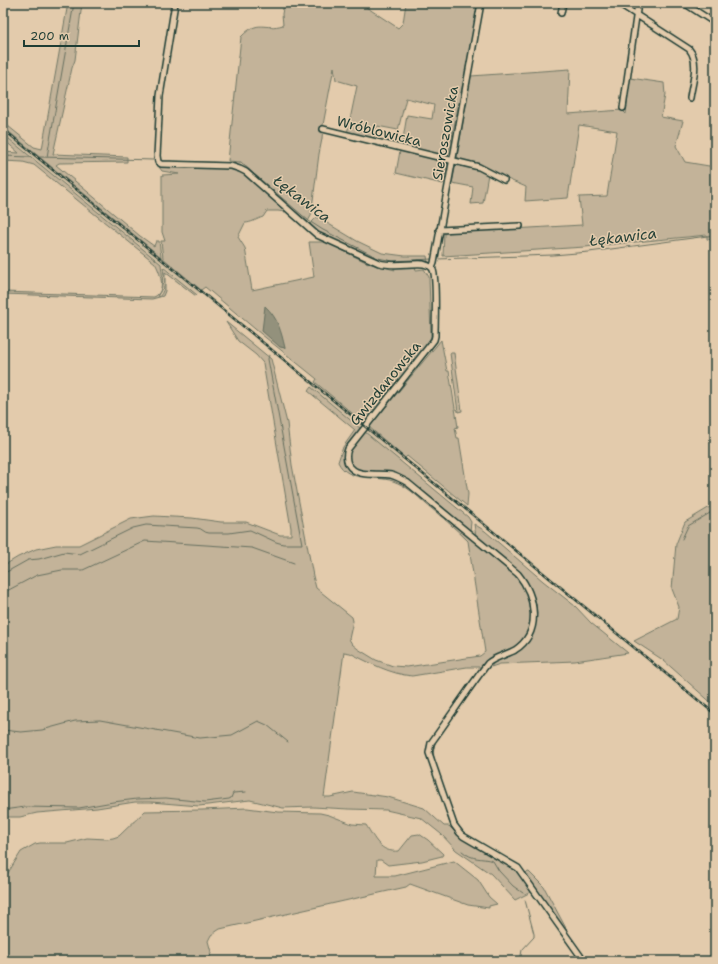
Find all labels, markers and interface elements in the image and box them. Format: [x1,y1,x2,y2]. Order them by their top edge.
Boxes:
scale bar [24,22,139,48]
text: 200 m [30,28,69,44]
street label: Sieroszowicka [428,84,462,181]
street label: Wróblowicka [335,112,424,150]
water label: Łękawica [268,170,335,227]
water label: Łękawica [587,223,658,251]
street label: Gwizdanowska [345,337,425,429]

